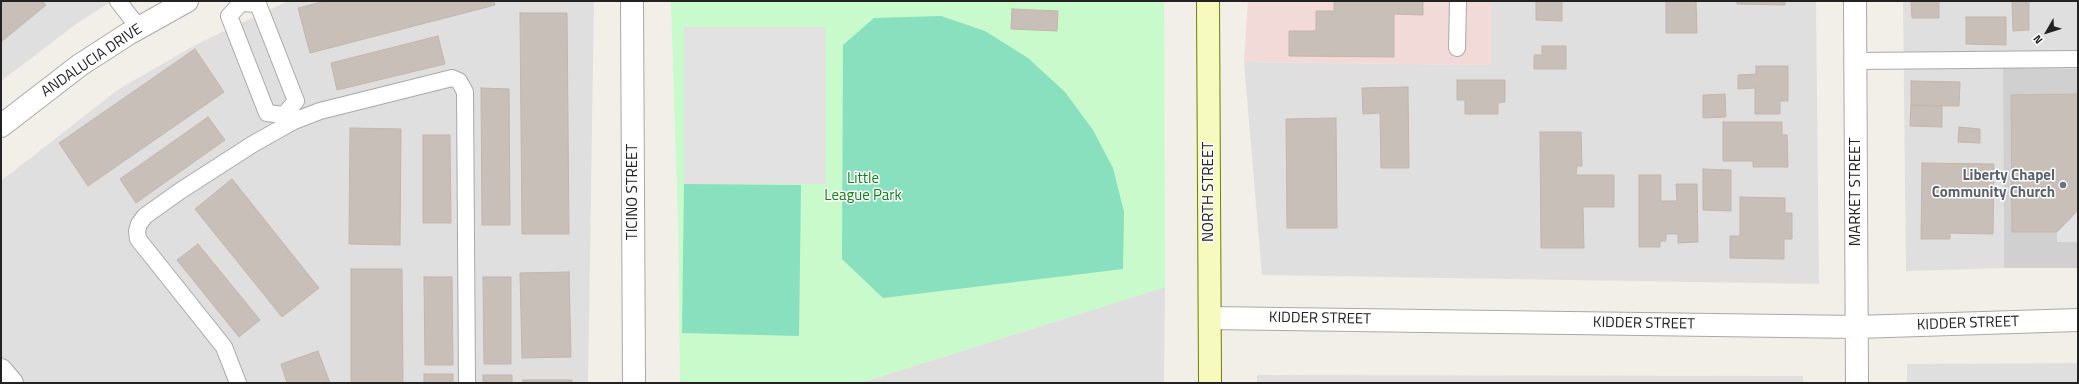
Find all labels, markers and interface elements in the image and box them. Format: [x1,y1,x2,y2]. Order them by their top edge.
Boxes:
north arrow [2027,12,2067,52]
street label: ANDALUCIA DRIVE [38,21,146,101]
text: N [2029,32,2046,48]
street label: MARKET STREET [1847,138,1865,246]
street label: NORTH STREET [1200,142,1218,242]
street label: TICINO STREET [624,144,642,240]
place label: Liberty Chapel Community Church [1932,167,2055,202]
park label: Little League Park [824,170,902,205]
marker: Liberty Chapel Community Church [2058,180,2068,190]
street label: KIDDER STREET [1269,309,1371,329]
street label: KIDDER STREET [1917,313,2019,335]
street label: KIDDER STREET [1593,314,1695,334]

